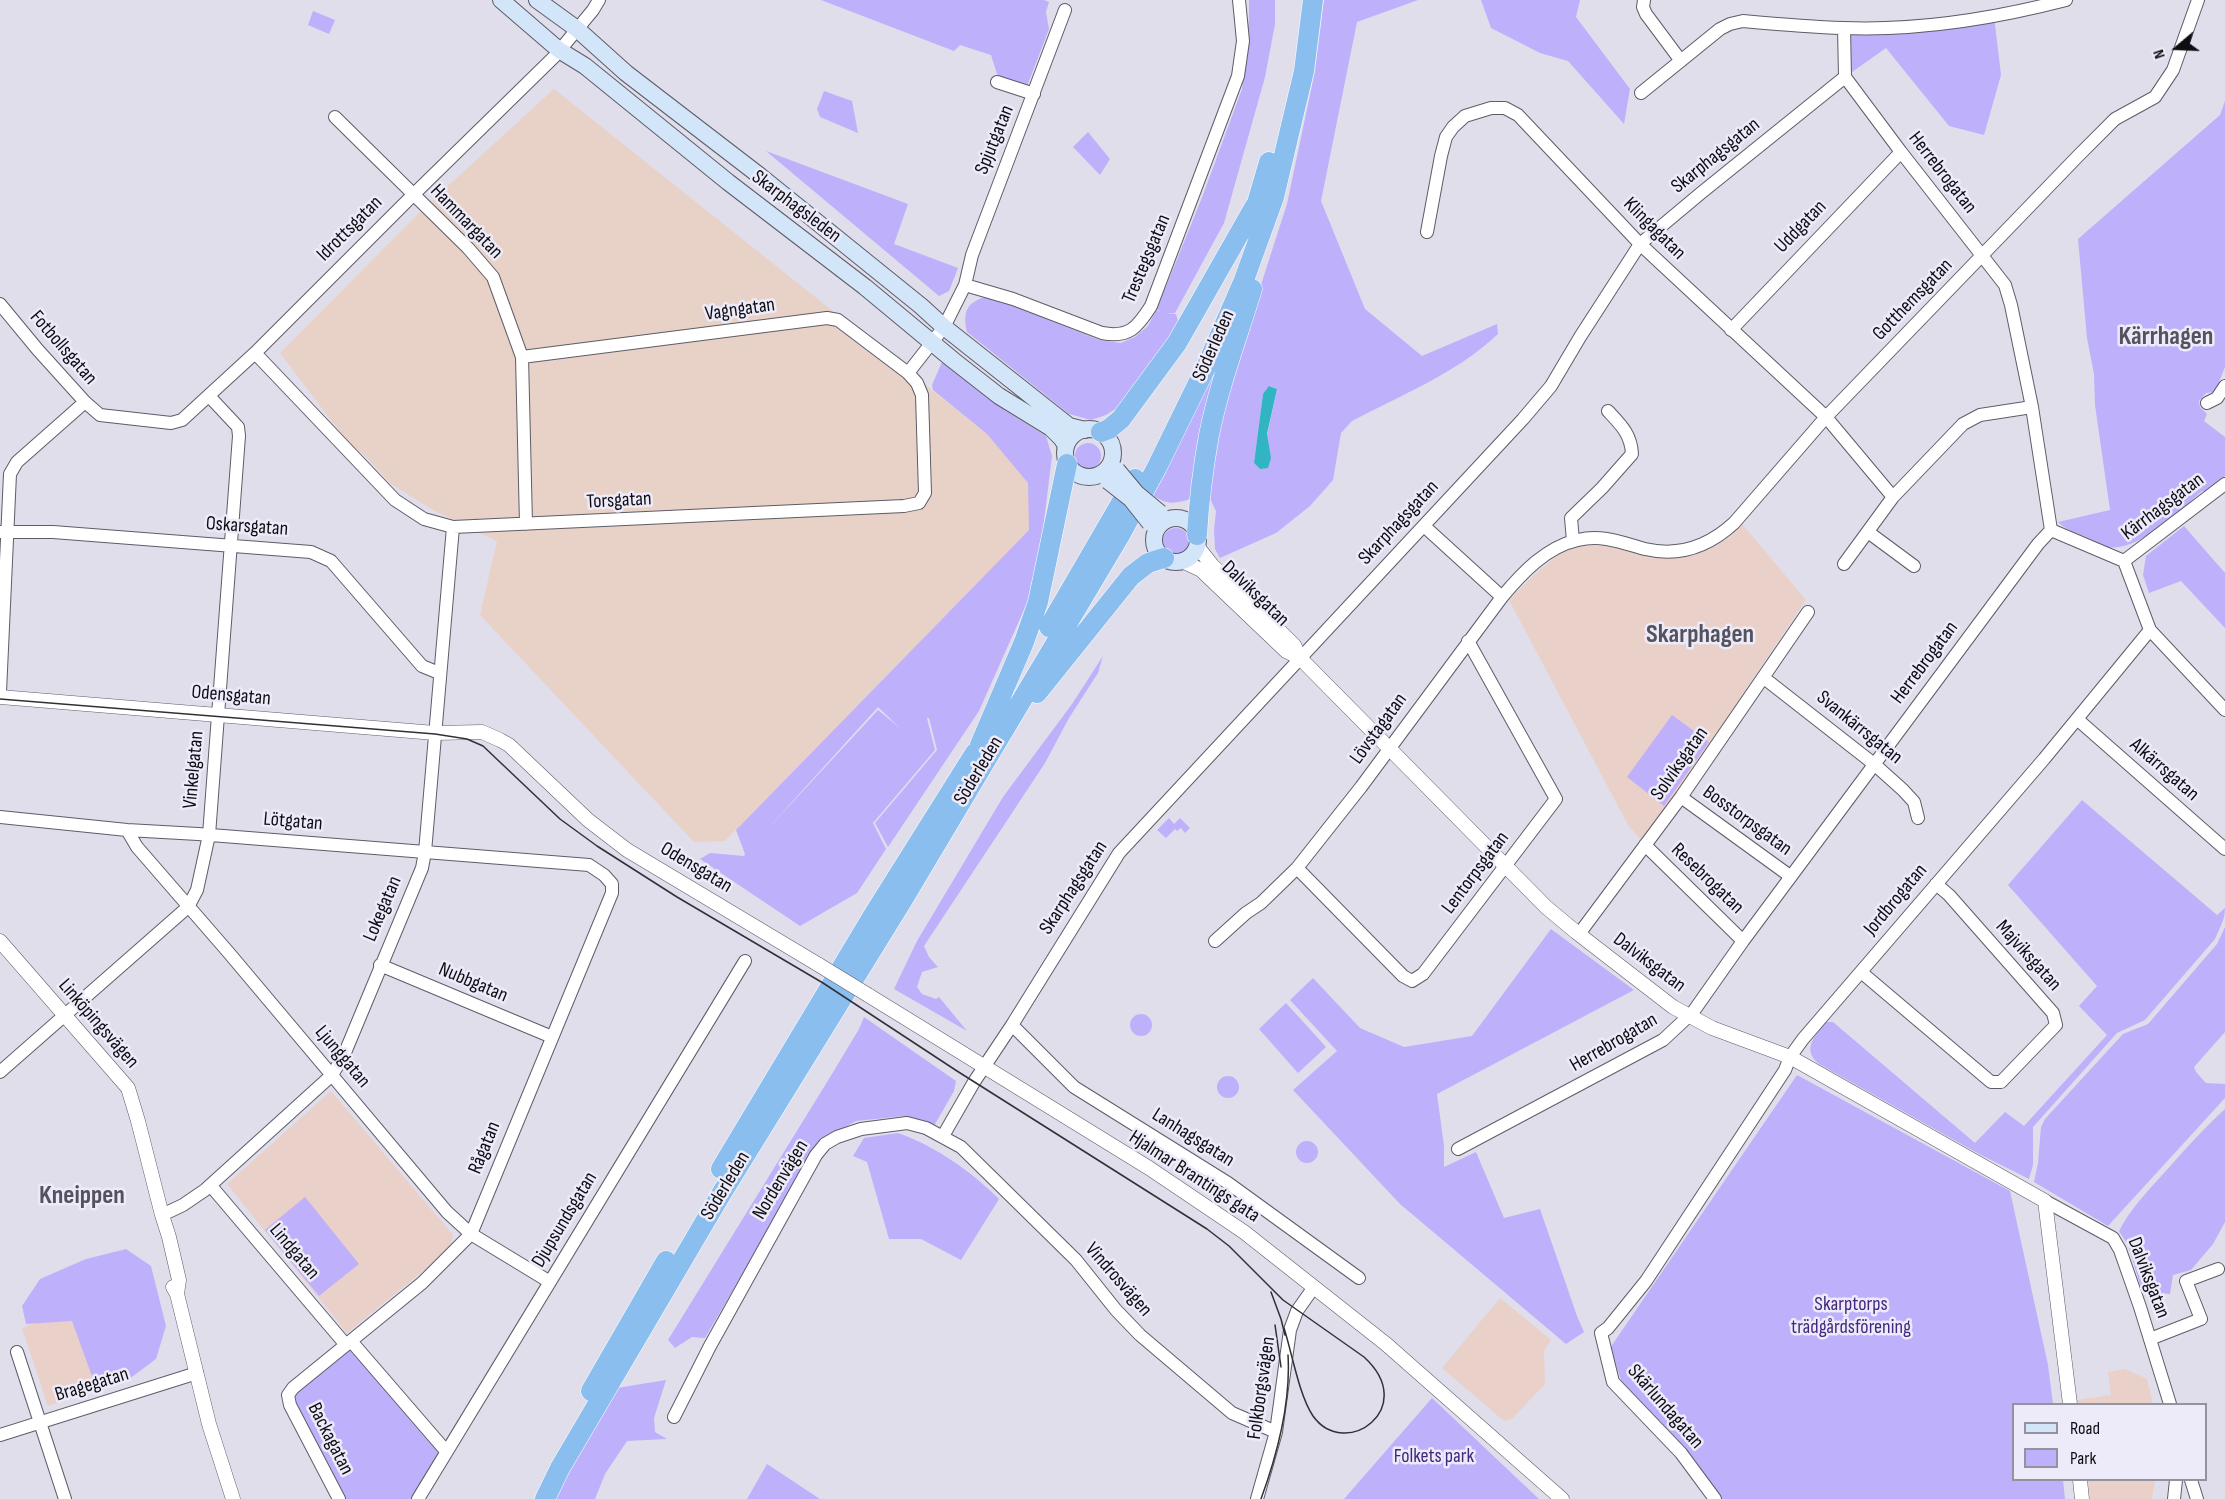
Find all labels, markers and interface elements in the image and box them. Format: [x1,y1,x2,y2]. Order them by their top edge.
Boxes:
north arrow [2147,18,2207,78]
text: N [2149,47,2170,61]
street label: Spjutgatan [970,102,1020,178]
street label: Skarphagsgatan [1667,113,1765,199]
street label: Herrebrogatan [1903,127,1981,219]
street label: Skarphagsleden [746,166,846,248]
street label: Hammargatan [425,180,507,264]
street label: Idrottsgatan [312,191,388,267]
street label: Klingagatan [1618,193,1690,265]
street label: Uddgatan [1770,196,1832,258]
street label: Trestegsgatan [1118,211,1176,307]
street label: Gotthemsgatan [1868,254,1958,346]
street label: Vagngatan [704,293,776,327]
street label: Fotbollsgatan [24,306,102,390]
street label: Söderleden [1188,307,1240,385]
district label: Kärrhagen [2119,321,2213,353]
street label: Kärrhagsgatan [2117,468,2209,546]
street label: Skarphagsgatan [1354,476,1444,570]
street label: Torsgatan [586,487,652,515]
street label: Oskarsgatan [205,512,289,542]
street label: Dalviksgatan [1216,556,1294,632]
street label: Herrebrogatan [1886,617,1964,709]
district label: Skarphagen [1646,619,1754,651]
street label: Odensgatan [190,681,272,711]
street label: Svankärrsgatan [1811,686,1907,770]
street label: Lövstagatan [1345,689,1413,769]
street label: Solviksgatan [1646,723,1714,805]
street label: Vinkelgatan [179,730,209,810]
street label: Söderleden [949,732,1009,810]
street label: Alkärrsgatan [2125,733,2203,807]
street label: Bosstorpsgatan [1698,781,1796,861]
street label: Lötgatan [262,807,324,837]
street label: Lentorpsgatan [1437,827,1515,919]
street label: Odensgatan [656,837,736,899]
street label: Skarphagsgatan [1035,837,1113,939]
street label: Resebrogatan [1666,838,1748,920]
street label: Jordbrogatan [1859,859,1933,941]
street label: Lokegatan [359,873,407,945]
street label: Majviksgatan [1990,916,2066,996]
street label: Dalviksgatan [1608,928,1690,998]
street label: Nubbgatan [435,958,511,1008]
street label: Linköpingsvägen [53,974,143,1074]
street label: Herrebrogatan [1566,1008,1662,1078]
street label: Ljunggatan [309,1021,375,1093]
street label: Lanhagsgatan [1147,1103,1239,1173]
street label: Rågatan [464,1118,506,1178]
street label: Hjalmar Brantings gata [1124,1126,1264,1228]
street label: Nordenvägen [748,1136,814,1224]
street label: Söderleden [696,1147,756,1225]
street label: Djupsundsgatan [527,1168,603,1272]
district label: Kneippen [39,1180,125,1212]
street label: Lindgatan [264,1219,324,1285]
street label: Dalviksgatan [2122,1234,2174,1322]
street label: Vindrosvägen [1079,1238,1157,1322]
park label: Skarptorps trädgårdsförening [1791,1293,1911,1340]
street label: Folkborgsvägen [1243,1335,1281,1441]
street label: Skärlundagatan [1622,1360,1708,1454]
street label: Bragegatan [52,1362,132,1408]
street label: Backagatan [302,1399,358,1479]
legend [2012,1403,2207,1481]
text: Road [2070,1418,2100,1439]
park label: Folkets park [1394,1445,1474,1469]
text: Park [2070,1448,2096,1469]

